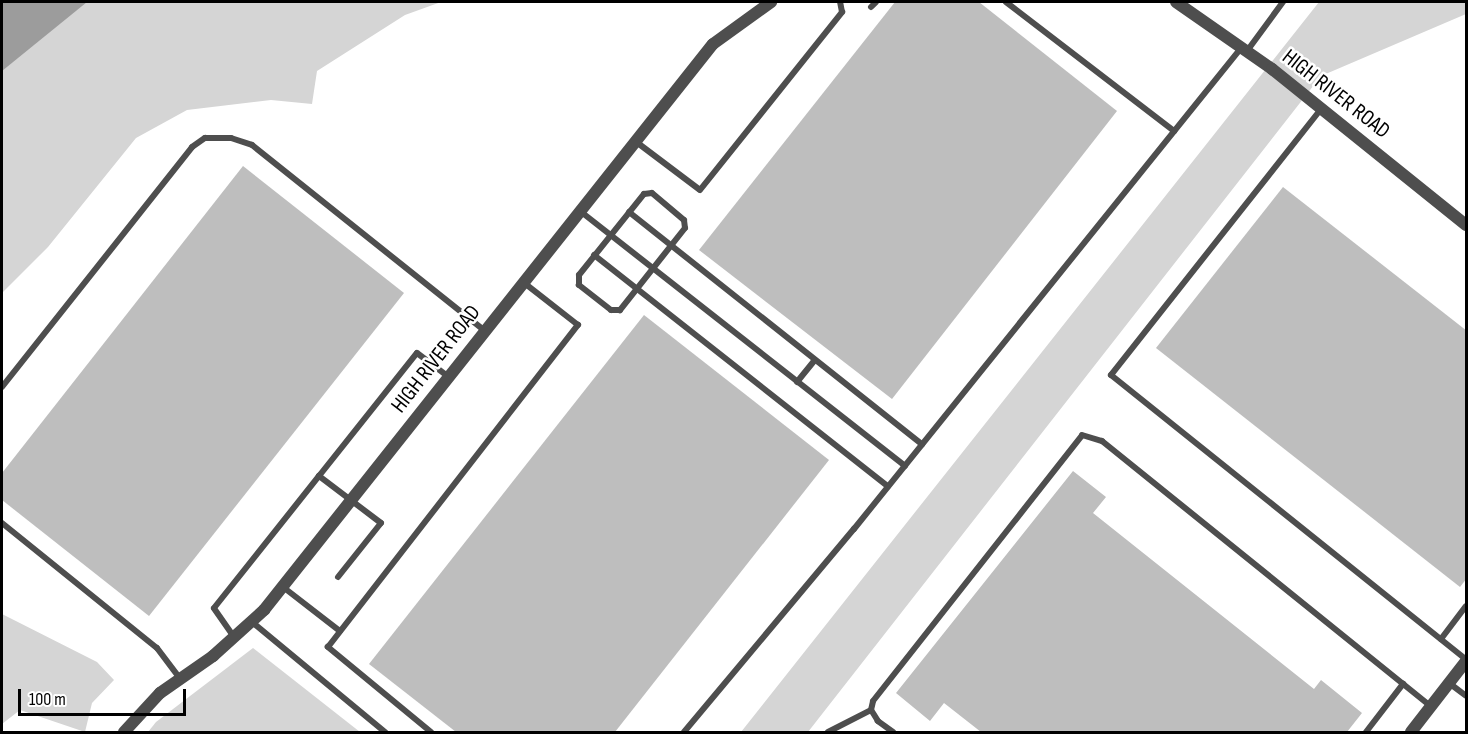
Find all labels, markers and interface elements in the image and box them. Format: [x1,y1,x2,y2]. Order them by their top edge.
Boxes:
street label: HIGH RIVER ROAD [1277,44,1395,144]
street label: HIGH RIVER ROAD [386,300,486,418]
scale bar [21,677,189,715]
text: 100 m [29,689,66,710]

